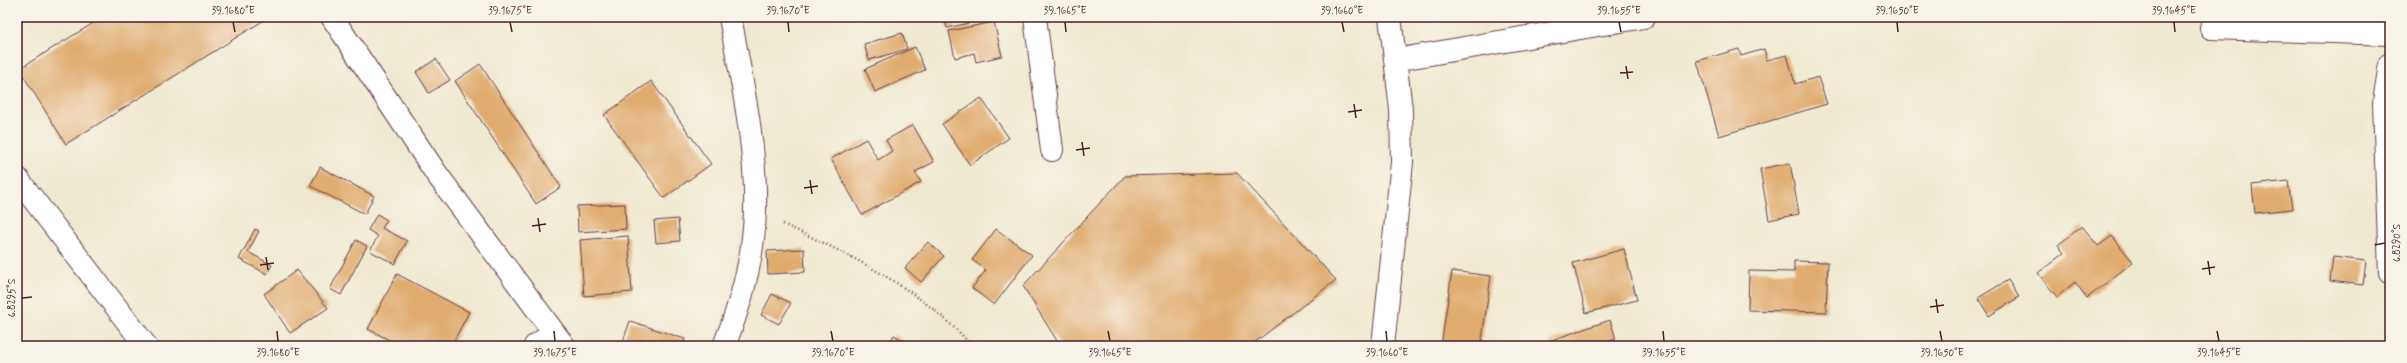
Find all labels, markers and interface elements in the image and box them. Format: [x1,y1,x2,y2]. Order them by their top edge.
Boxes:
text: 39.1680°E [211,4,255,18]
text: 39.1675°E [488,4,532,18]
text: 39.1670°E [766,4,810,18]
text: 39.1665°E [1044,4,1087,18]
text: 39.1660°E [1321,4,1363,18]
text: 39.1655°E [1597,4,1641,18]
text: 39.1650°E [1875,4,1919,18]
text: 39.1645°E [2152,4,2196,18]
text: 6.8290°S [2390,223,2404,262]
text: 6.8295°S [5,278,19,317]
text: 39.1680°E [256,346,300,360]
text: 39.1675°E [533,346,577,360]
text: 39.1670°E [811,346,855,360]
text: 39.1665°E [1089,346,1132,360]
text: 39.1660°E [1366,346,1408,360]
text: 39.1655°E [1642,346,1686,360]
text: 39.1650°E [1920,346,1964,360]
text: 39.1645°E [2197,346,2241,360]

